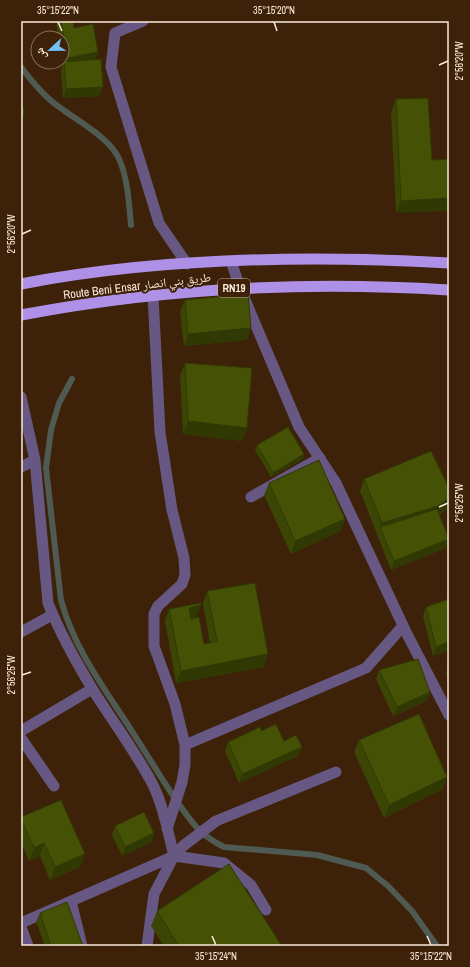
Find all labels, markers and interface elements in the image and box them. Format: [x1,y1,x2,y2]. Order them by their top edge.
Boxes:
text: 35°15'22"N [37,4,79,17]
text: 35°15'20"N [253,4,295,17]
north arrow [30,30,70,70]
text: 2°56'20"W [453,41,466,81]
text: ش [32,45,50,62]
text: 2°56'20"W [5,214,18,254]
street label: Route Beni Ensar طريق بني انصار [62,269,212,305]
road number: RN19 [218,279,250,297]
text: 2°56'25"W [453,483,466,523]
text: 2°56'25"W [5,655,18,695]
text: 35°15'24"N [195,950,237,963]
text: 35°15'22"N [410,950,452,963]

